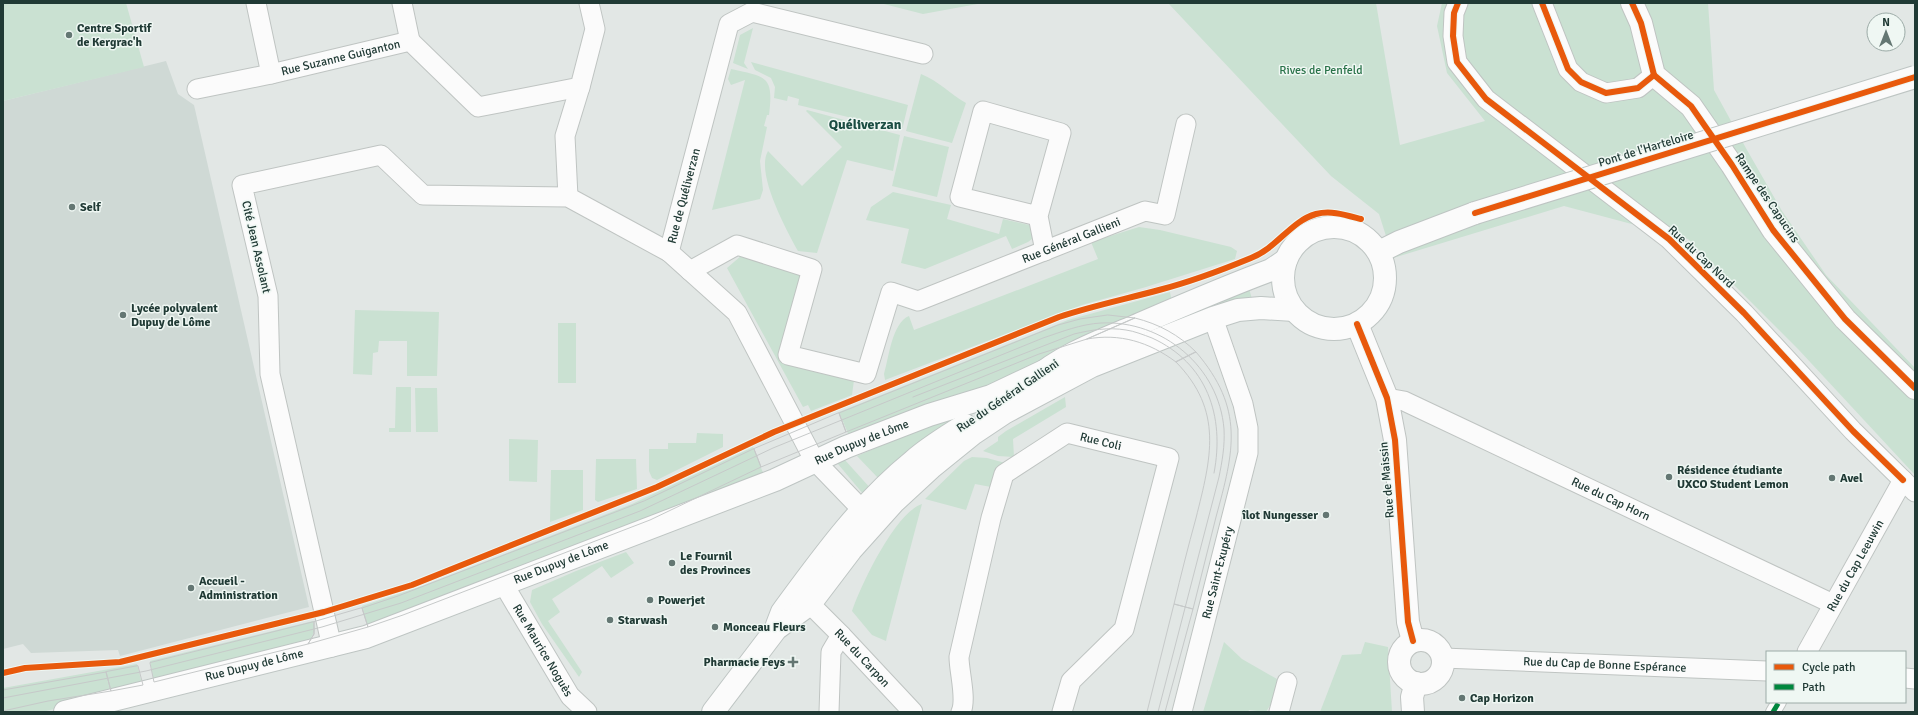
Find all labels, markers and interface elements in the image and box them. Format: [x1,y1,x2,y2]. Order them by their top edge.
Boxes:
north arrow [1866,12,1906,52]
text: N [1882,16,1890,29]
place label: Centre Sportif de Kergrac'h [77,21,152,50]
marker: Centre Sportif de Kergrac'h [64,30,74,40]
street label: Rue Suzanne Guiganton [279,36,402,79]
park label: Rives de Penfeld [1279,63,1363,78]
district label: Quéliverzan [829,116,902,133]
street label: Pont de l'Harteloire [1597,127,1695,171]
street label: Rue de Quéliverzan [664,147,703,245]
street label: Rampe des Capucins [1731,150,1803,246]
street label: Cité Jean Assolant [238,199,274,295]
place label: Self [80,200,101,215]
marker: Self [67,202,77,212]
street label: Rue Général Gallieni [1020,214,1123,267]
street label: Rue du Cap Nord [1665,223,1737,291]
place label: Lycée polyvalent Dupuy de Lôme [131,301,218,330]
marker: Lycée polyvalent Dupuy de Lôme [118,310,128,320]
street label: Rue du Général Gallieni [954,356,1062,436]
street label: Rue Dupuy de Lôme [812,416,911,468]
street label: Rue Coli [1078,429,1123,454]
street label: Rue de Maissin [1376,441,1398,519]
place label: Résidence étudiante UXCO Student Lemon [1677,463,1789,492]
place label: Avel [1840,471,1863,486]
marker: Résidence étudiante UXCO Student Lemon [1664,472,1674,482]
marker: Avel [1827,473,1837,483]
street label: Rue du Cap Horn [1569,474,1653,524]
place label: îlot Nungesser [1241,508,1318,523]
marker: îlot Nungesser [1321,510,1331,520]
street label: Rue du Cap Leeuwin [1824,517,1887,614]
street label: Rue Saint-Exupéry [1199,524,1237,620]
street label: Rue Dupuy de Lôme [511,537,611,587]
place label: Le Fournil des Provinces [680,549,751,578]
marker: Le Fournil des Provinces [667,558,677,568]
place label: Accueil - Administration [199,574,278,603]
marker: Accueil - Administration [186,583,196,593]
place label: Powerjet [658,593,706,608]
marker: Powerjet [645,595,655,605]
street label: Rue Maurice Noguès [509,601,576,699]
place label: Starwash [618,613,668,628]
marker: Starwash [605,615,615,625]
place label: Monceau Fleurs [723,620,806,635]
marker: Monceau Fleurs [710,622,720,632]
street label: Rue du Carpon [831,625,893,690]
street label: Rue Dupuy de Lôme [204,645,305,684]
legend [1766,651,1906,703]
street label: Rue du Cap de Bonne Espérance [1523,654,1687,675]
place label: Pharmacie Feys [704,655,786,670]
marker: Pharmacie Feys [788,657,798,667]
text: Cycle path [1802,660,1855,675]
text: Path [1802,680,1825,695]
place label: Cap Horizon [1470,691,1534,706]
marker: Cap Horizon [1457,693,1467,703]

